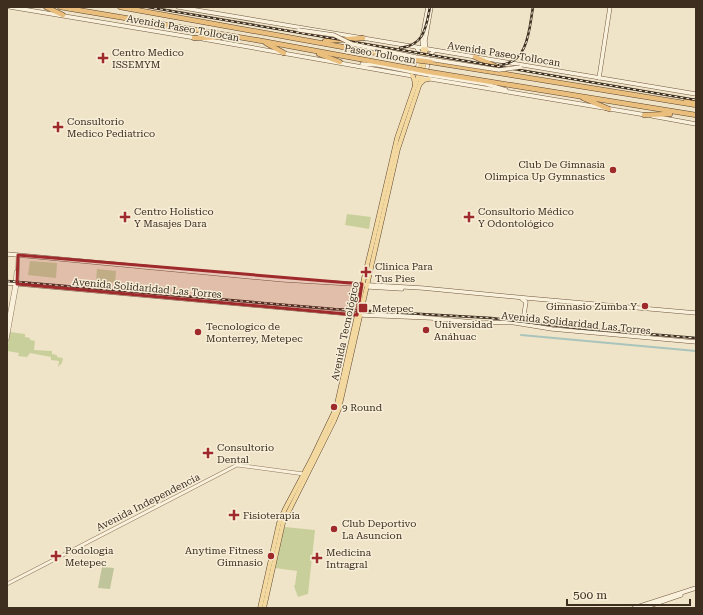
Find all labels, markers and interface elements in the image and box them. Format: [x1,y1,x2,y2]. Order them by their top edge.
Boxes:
street label: Avenida Paseo Tollocan [126,13,241,43]
street label: Avenida Paseo Tollocan [447,40,562,68]
street label: Paseo Tollocan [343,42,417,66]
place label: Centro Medico ISSEMYM [112,47,184,70]
marker: Centro Medico ISSEMYM [97,52,109,64]
place label: Consultorio Medico Pediatrico [67,116,155,139]
marker: Consultorio Medico Pediatrico [52,121,64,133]
place label: Club De Gimnasia Olimpica Up Gymnastics [485,159,606,182]
marker: Club De Gimnasia Olimpica Up Gymnastics [608,165,618,175]
place label: Centro Holistico Y Masajes Dara [134,206,214,229]
place label: Consultorio Médico Y Odontológico [478,206,574,229]
marker: Centro Holistico Y Masajes Dara [119,211,131,223]
marker: Consultorio Médico Y Odontológico [463,211,475,223]
place label: Clinica Para Tus Pies [375,261,433,284]
marker: Clinica Para Tus Pies [360,266,372,278]
street label: Avenida Solidaridad Las Torres [72,276,222,300]
street label: Avenida Tecnológico [329,280,361,382]
place label: Gimnasio Zumba Y [546,301,637,312]
marker: Gimnasio Zumba Y [640,301,650,311]
marker: Metepec [357,302,369,314]
place label: Metepec [372,303,414,314]
street label: Avenida Solidaridad Las Torres [501,310,651,336]
place label: Universidad Anáhuac [434,319,493,342]
place label: Tecnologico de Monterrey, Metepec [206,321,303,344]
marker: Universidad Anáhuac [421,325,431,335]
marker: Tecnologico de Monterrey, Metepec [193,327,203,337]
marker: 9 Round [329,402,339,412]
place label: 9 Round [342,402,383,413]
place label: Consultorio Dental [217,442,274,465]
marker: Consultorio Dental [202,447,214,459]
street label: Avenida Independencia [94,471,202,533]
marker: Fisioterapia [228,509,240,521]
place label: Fisioterapia [243,510,301,521]
place label: Club Deportivo La Asuncion [342,518,416,541]
marker: Club Deportivo La Asuncion [329,524,339,534]
place label: Podologia Metepec [65,545,114,568]
place label: Anytime Fitness Gimnasio [185,545,263,568]
place label: Medicina Intragral [326,547,372,570]
marker: Podologia Metepec [50,550,62,562]
marker: Anytime Fitness Gimnasio [266,551,276,561]
marker: Medicina Intragral [311,552,323,564]
scale bar [567,581,690,607]
text: 500 m [573,588,607,602]

